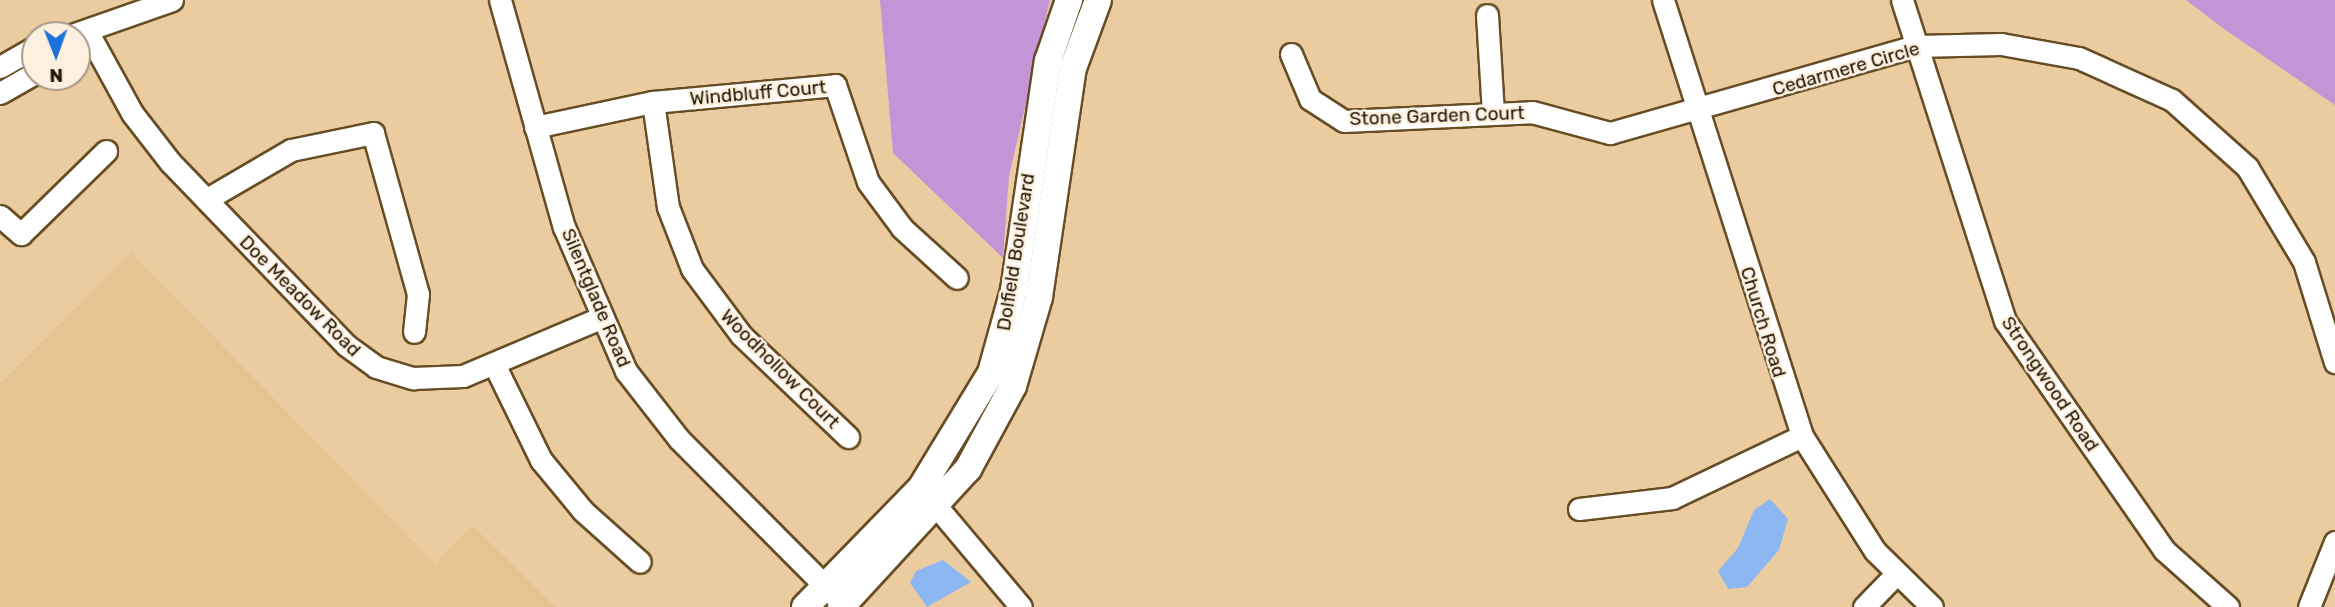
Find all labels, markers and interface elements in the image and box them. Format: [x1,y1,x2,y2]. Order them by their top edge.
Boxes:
north arrow [21,21,91,91]
street label: Cedarmere Circle [1770,37,1922,101]
text: N [49,64,63,87]
street label: Windbluff Court [689,76,827,110]
street label: Stone Garden Court [1349,102,1525,130]
street label: Dolfield Boulevard [992,172,1040,332]
street label: Silentglade Road [556,225,636,371]
street label: Doe Meadow Road [235,231,365,361]
street label: Church Road [1735,264,1791,380]
street label: Woodhollow Court [715,304,845,434]
street label: Strongwood Road [1996,312,2104,456]

